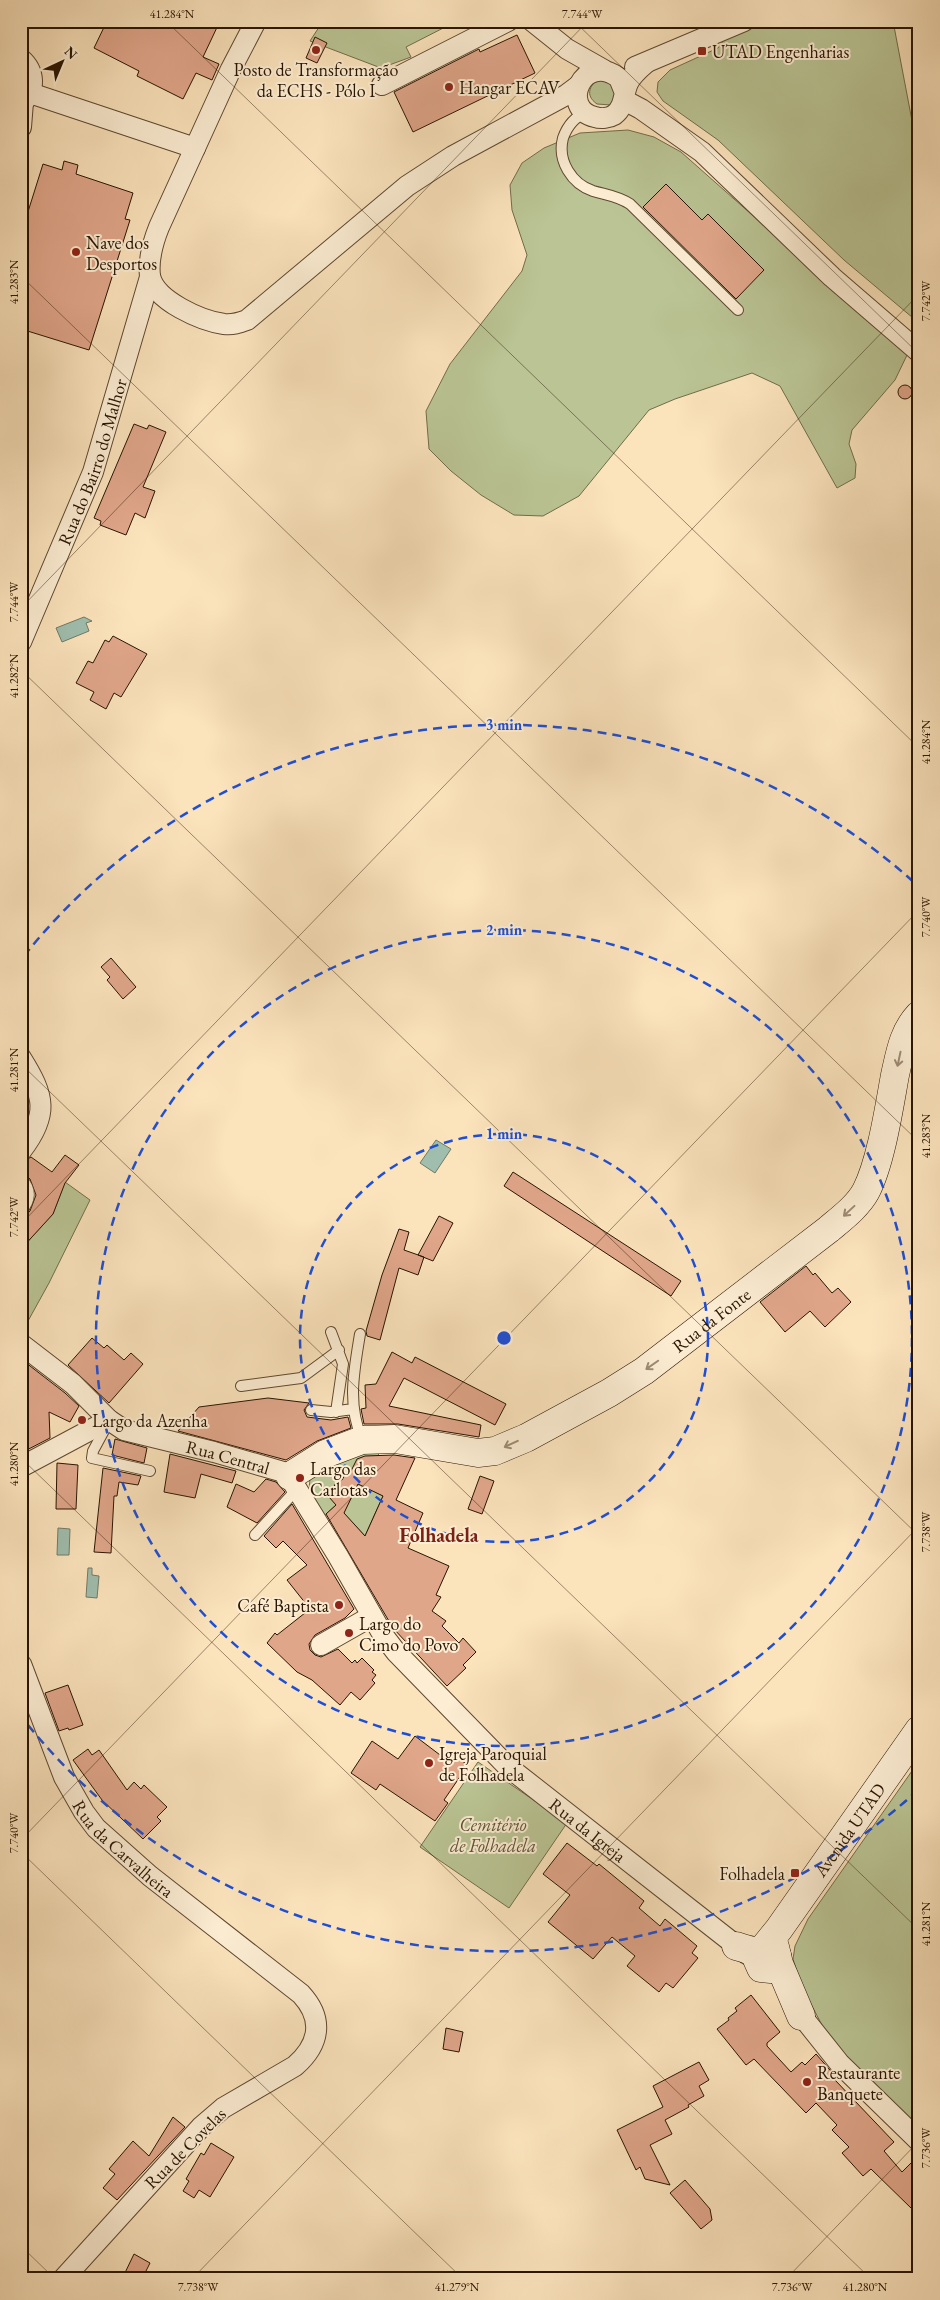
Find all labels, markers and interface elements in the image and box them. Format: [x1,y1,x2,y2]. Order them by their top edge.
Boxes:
text: 41.284°N [150,6,195,22]
text: 7.744°W [562,6,603,22]
north arrow [38,38,88,88]
place label: UTAD Engenharias [712,40,850,63]
text: N [61,42,82,64]
marker: Posto de Transformação da ECHS - Pólo I [310,44,322,56]
marker: UTAD Engenharias [696,45,708,57]
place label: Posto de Transformação da ECHS - Pólo I [234,58,399,102]
place label: Hangar ECAV [459,76,561,99]
marker: Hangar ECAV [443,81,455,93]
place label: Nave dos Desportos [86,231,157,275]
marker: Nave dos Desportos [70,246,82,258]
text: 41.283°N [6,259,22,304]
text: 7.742°W [918,280,934,321]
street label: Rua do Bairro do Malhor [52,376,131,548]
text: 7.744°W [6,581,22,622]
text: 41.282°N [6,653,22,698]
text: 3 min [486,715,523,734]
text: 41.284°N [918,719,934,764]
text: 7.740°W [918,896,934,937]
text: 2 min [486,920,523,939]
text: 41.281°N [6,1047,22,1092]
one-way arrow [894,1050,903,1066]
text: 41.283°N [918,1113,934,1158]
text: 1 min [486,1124,523,1143]
text: 7.742°W [6,1196,22,1237]
one-way arrow [843,1205,855,1217]
street label: Rua da Fonte [667,1282,755,1357]
centre of rings [495,1329,513,1347]
one-way arrow [645,1360,659,1370]
place label: Largo da Azenha [92,1409,209,1432]
marker: Largo da Azenha [76,1414,88,1426]
street label: Rua Central [184,1434,273,1479]
one-way arrow [504,1440,519,1450]
text: 41.280°N [6,1441,22,1486]
place label: Largo das Carlotas [310,1457,376,1501]
marker: Largo das Carlotas [294,1472,306,1484]
text: 7.738°W [918,1511,934,1552]
district label: Folhadela [399,1522,479,1548]
place label: Café Baptista [237,1594,330,1617]
marker: Café Baptista [333,1599,345,1611]
place label: Largo do Cimo do Povo [359,1612,458,1656]
marker: Largo do Cimo do Povo [343,1627,355,1639]
place label: Igreja Paroquial de Folhadela [439,1742,547,1786]
marker: Igreja Paroquial de Folhadela [423,1757,435,1769]
street label: Avenida UTAD [808,1778,890,1882]
street label: Rua da Igreja [545,1792,632,1867]
street label: Rua da Carvalheira [68,1796,179,1903]
text: 7.740°W [6,1812,22,1853]
park label: Cemitério de Folhadela [450,1813,536,1857]
place label: Folhadela [719,1862,786,1885]
marker: Folhadela [789,1867,801,1879]
text: 41.281°N [918,1901,934,1946]
place label: Restaurante Banquete [817,2061,900,2105]
marker: Restaurante Banquete [801,2076,813,2088]
street label: Rua de Covelas [139,2102,231,2194]
text: 7.736°W [918,2127,934,2168]
text: 7.738°W [178,2279,219,2295]
text: 41.279°N [435,2279,480,2295]
text: 7.736°W [772,2279,813,2295]
text: 41.280°N [843,2279,888,2295]

